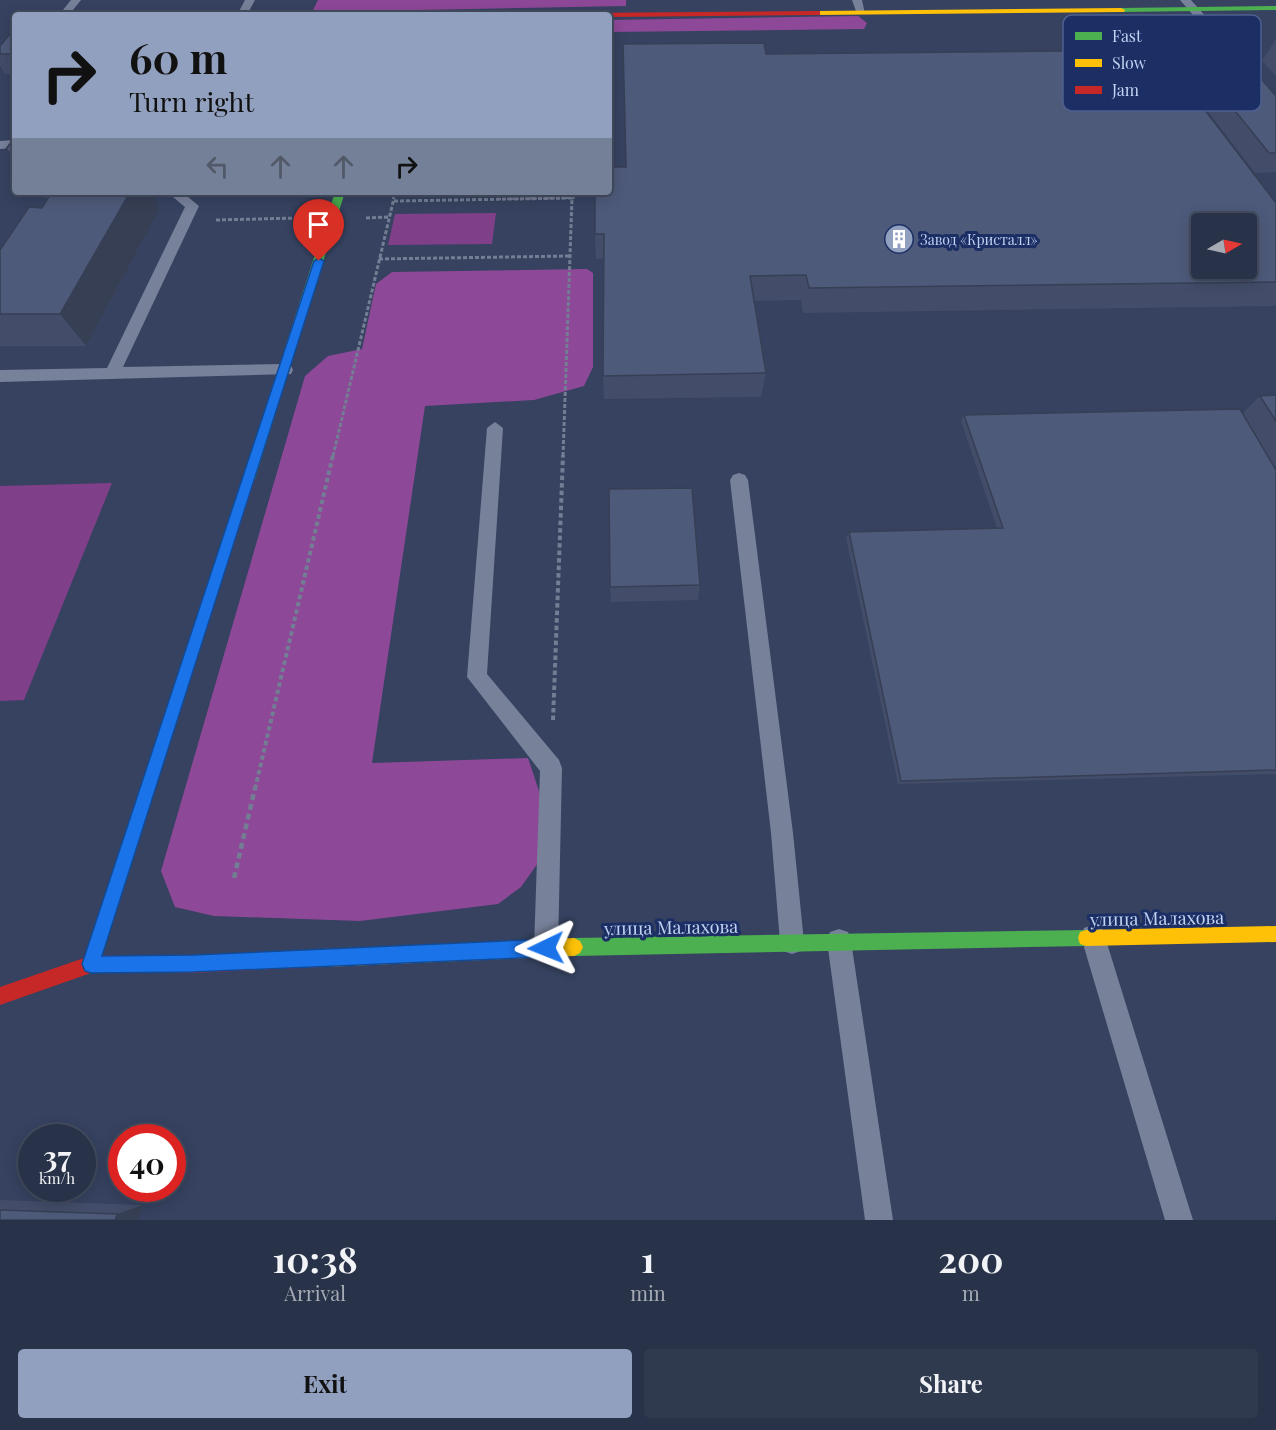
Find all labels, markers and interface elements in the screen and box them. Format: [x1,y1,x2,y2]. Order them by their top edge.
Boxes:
legend [1063,15,1261,111]
text: Fast [1112,25,1142,46]
text: 60 m [129,29,227,85]
icon: right [30,36,108,114]
text: Slow [1112,52,1147,73]
text: Jam [1111,79,1139,100]
text: Turn right [129,83,254,119]
icon: left [201,150,234,183]
icon: ahead [264,150,297,183]
icon: ahead [327,150,360,183]
icon: right [390,150,423,183]
pin [293,199,344,261]
icon: arrive [302,208,335,241]
north arrow [1191,213,1257,279]
map controls [1191,213,1257,279]
building icon: Завод «Кристалл» [883,223,915,255]
place label: Завод «Кристалл» [920,230,1038,249]
street label: улица Малахова [1089,905,1224,931]
street label: улица Малахова [603,914,738,940]
position arrow [514,916,578,980]
speed limit sign: 40 [108,1124,186,1202]
text: 37 [43,1136,71,1176]
text: km/h [39,1168,75,1188]
text: 10:38 [272,1234,358,1282]
text: 1 [641,1234,655,1282]
text: 200 [938,1234,1004,1282]
text: Arrival [284,1279,346,1306]
text: min [630,1279,666,1306]
text: m [962,1279,980,1306]
button: Exit [18,1349,632,1418]
button: Share [644,1349,1258,1418]

